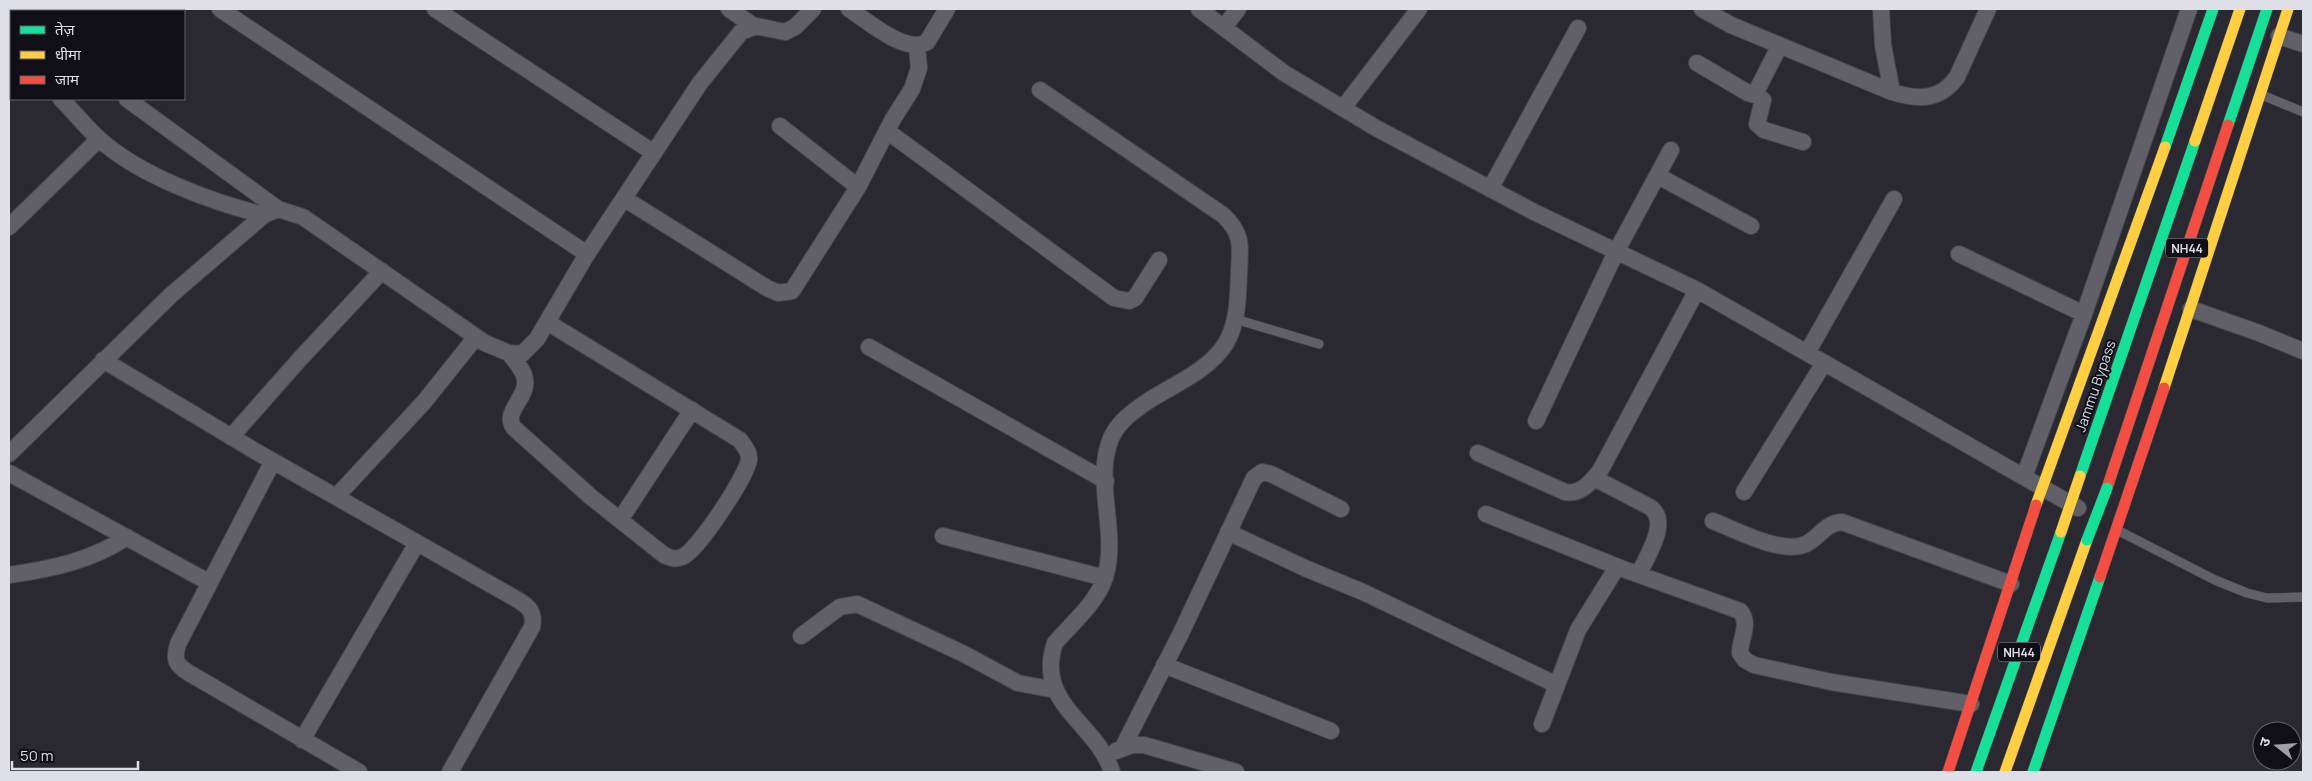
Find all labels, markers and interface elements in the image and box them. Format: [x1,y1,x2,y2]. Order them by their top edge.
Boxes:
legend [10,10,185,100]
text: तेज़ [55,19,76,40]
text: धीमा [55,44,82,65]
text: जाम [55,69,80,90]
road number: NH44 [2166,238,2208,258]
street label: Jammu Bypass [2070,338,2120,434]
road number: NH44 [1998,642,2040,662]
north arrow [2252,721,2302,771]
text: उ [2254,735,2275,749]
scale bar [12,738,139,770]
text: 50 m [20,745,54,766]

